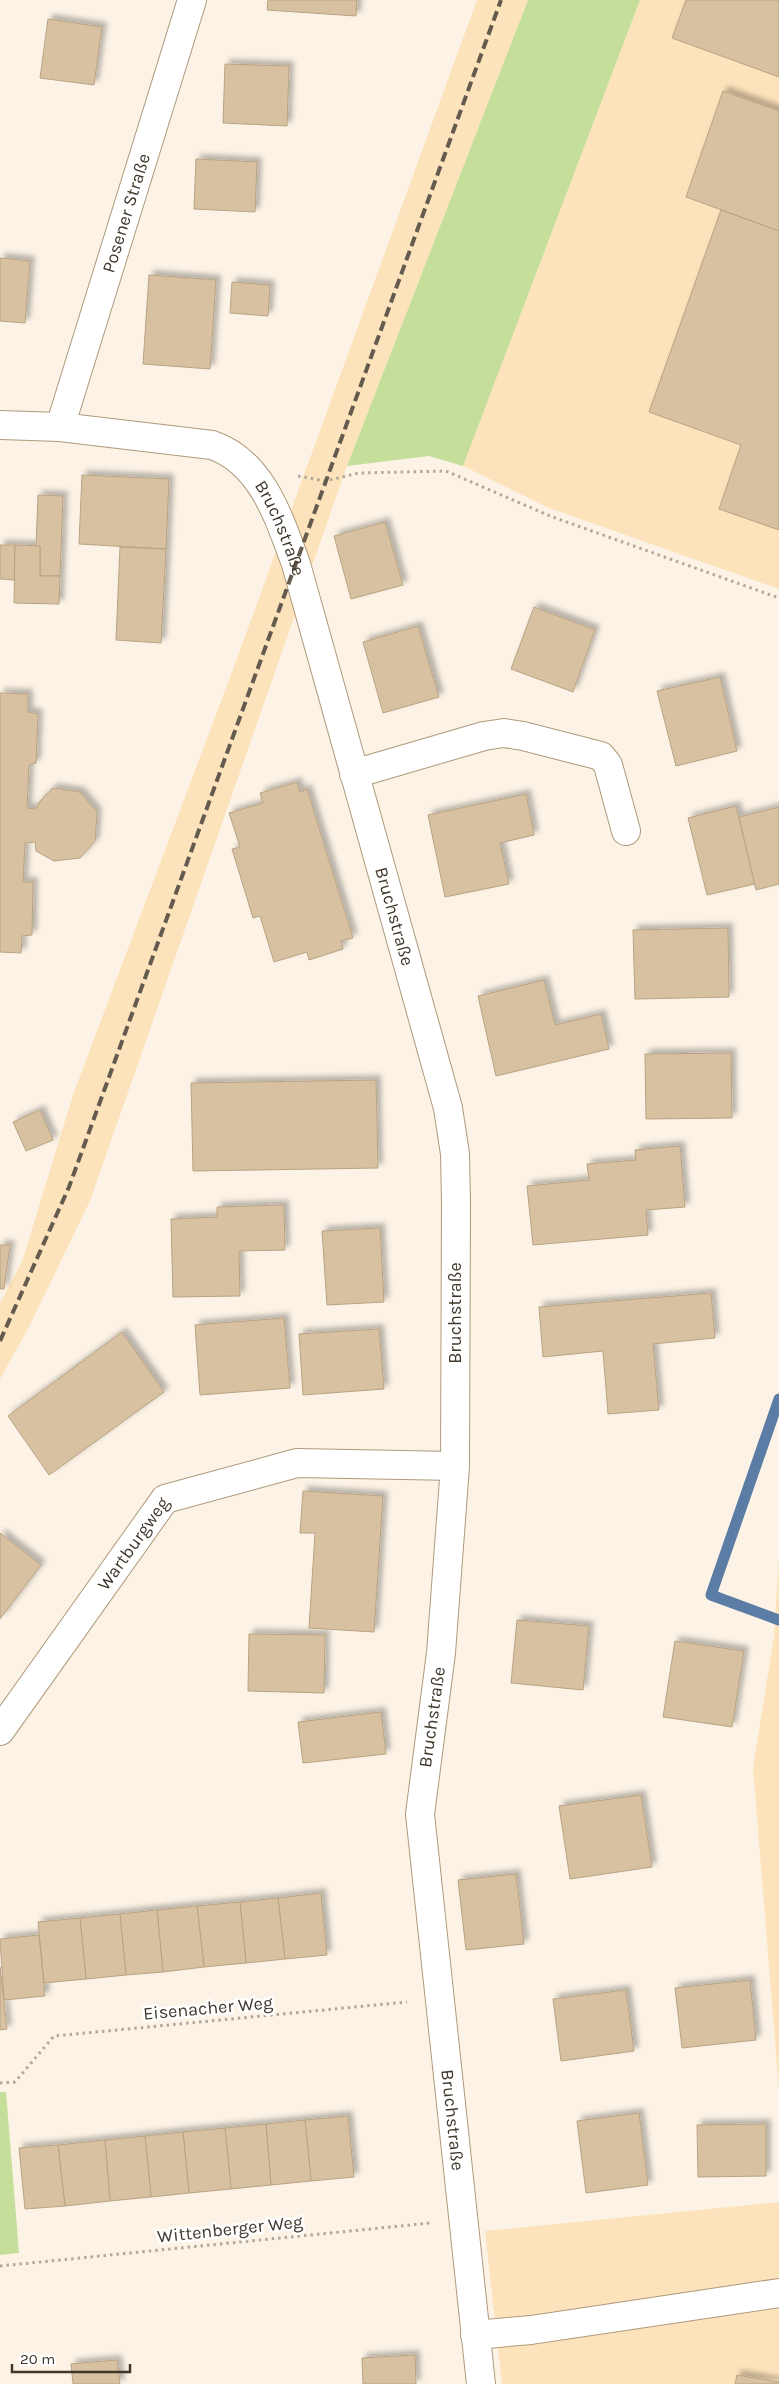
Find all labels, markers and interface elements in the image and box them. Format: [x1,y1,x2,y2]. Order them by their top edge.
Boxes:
street label: Posener Straße [97,151,155,275]
street label: Bruchstraße [250,476,310,578]
street label: Bruchstraße [370,864,419,968]
street label: Bruchstraße [444,1262,466,1364]
street label: Wartburgweg [93,1493,174,1594]
street label: Bruchstraße [414,1665,450,1769]
street label: Eisenacher Weg [142,1991,274,2025]
street label: Bruchstraße [436,2068,469,2172]
street label: Wittenberger Weg [156,2210,304,2248]
scale bar [12,2342,130,2374]
text: 20 m [20,2350,55,2368]

